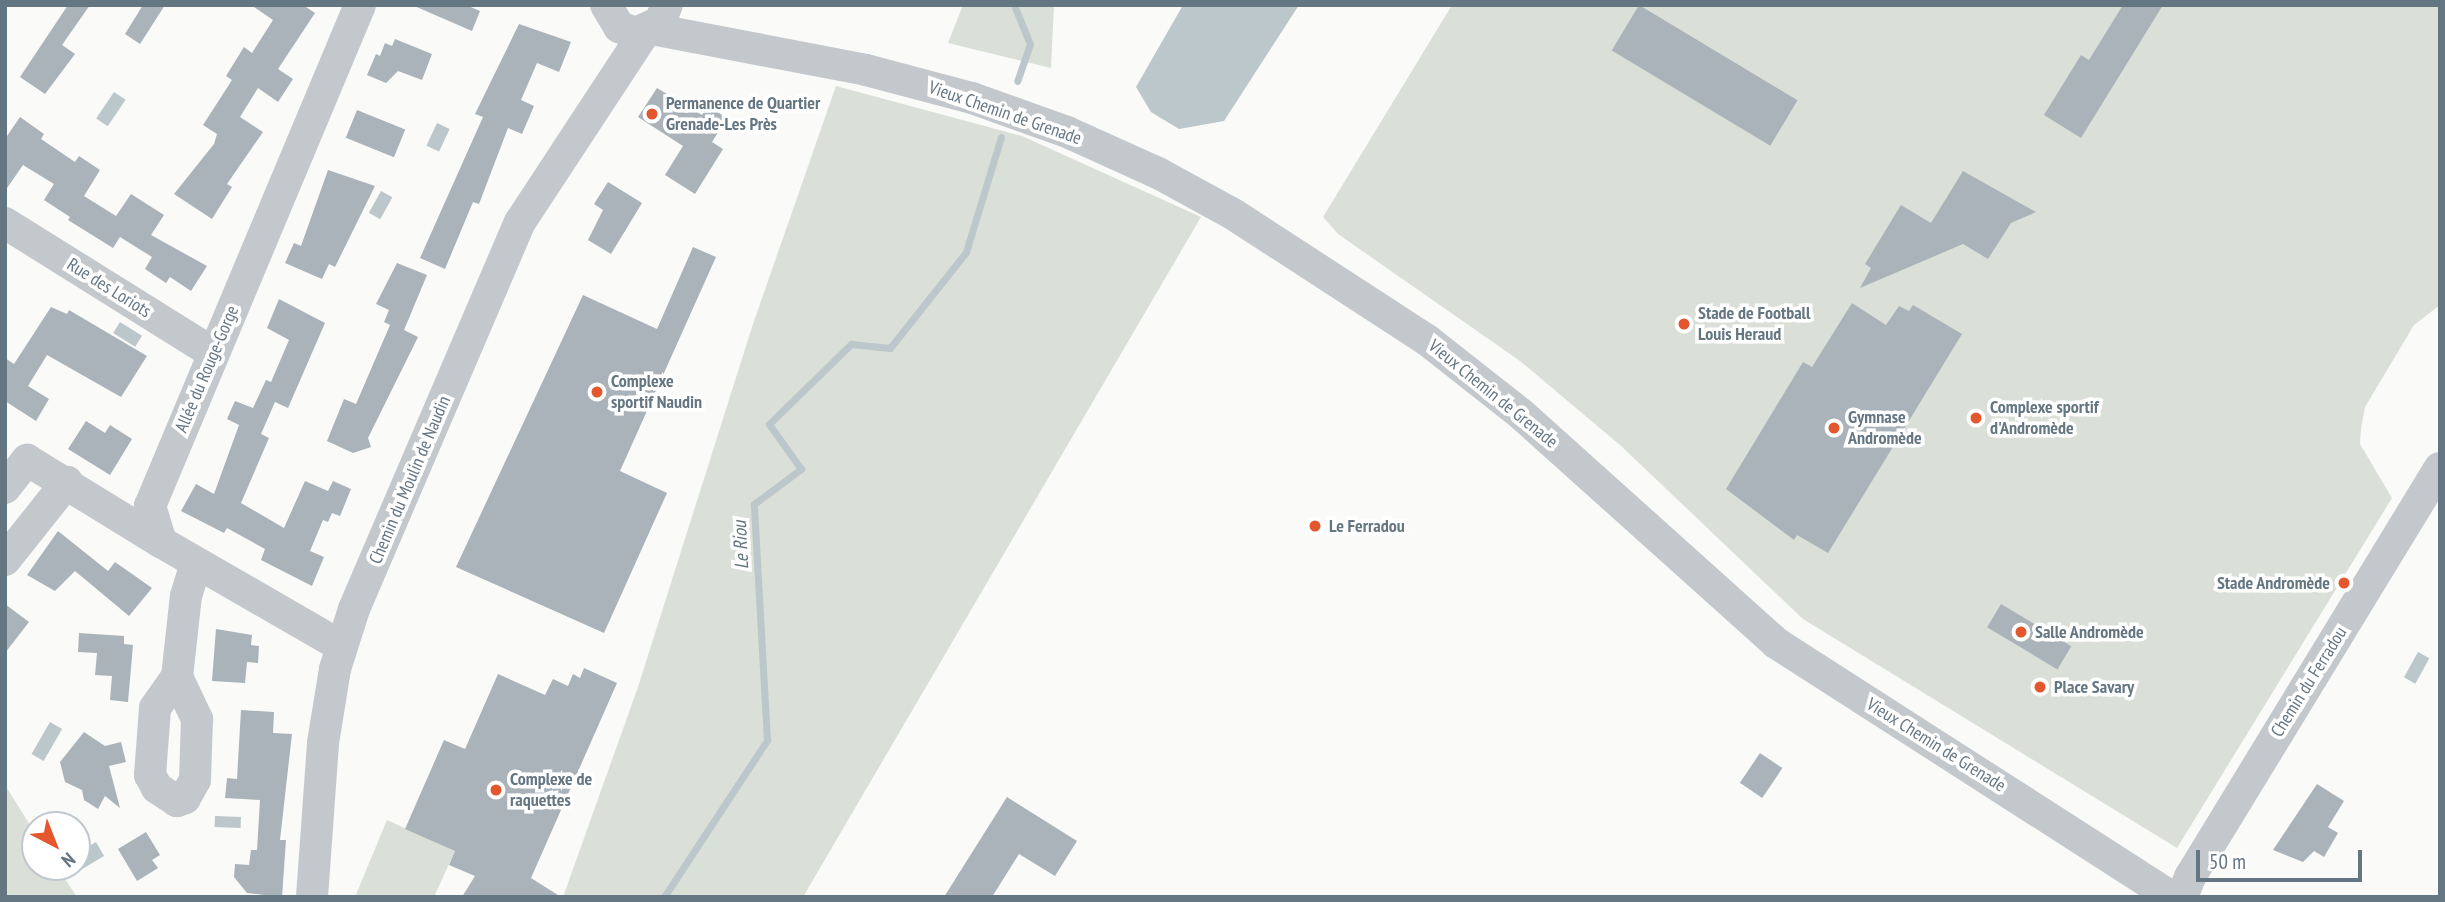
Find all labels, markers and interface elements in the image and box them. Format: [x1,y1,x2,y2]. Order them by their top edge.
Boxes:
street label: Vieux Chemin de Grenade [926,77,1084,149]
place label: Permanence de Quartier Grenade-Les Près [666,93,821,136]
marker: Permanence de Quartier Grenade-Les Près [644,106,660,122]
street label: Rue des Loriots [63,254,155,322]
street label: Allée du Rouge-Gorge [171,302,243,436]
place label: Stade de Football Louis Heraud [1698,303,1810,346]
marker: Stade de Football Louis Heraud [1676,316,1692,332]
street label: Vieux Chemin de Grenade [1424,335,1562,453]
place label: Complexe sportif Naudin [611,371,702,414]
marker: Complexe sportif Naudin [589,384,605,400]
street label: Chemin du Moulin de Naudin [365,393,455,567]
place label: Complexe sportif d'Andromède [1990,397,2099,440]
place label: Gymnase Andromède [1848,407,1922,450]
marker: Complexe sportif d'Andromède [1968,410,1984,426]
marker: Gymnase Andromède [1826,420,1842,436]
place label: Le Ferradou [1329,515,1405,537]
marker: Le Ferradou [1307,518,1323,534]
water label: Le Riou [728,520,754,570]
place label: Stade Andromède [2216,572,2330,594]
marker: Stade Andromède [2336,575,2352,591]
place label: Salle Andromède [2035,621,2144,643]
street label: Chemin du Ferradou [2267,623,2351,741]
marker: Salle Andromède [2013,624,2029,640]
place label: Place Savary [2054,676,2134,698]
marker: Place Savary [2032,679,2048,695]
street label: Vieux Chemin de Grenade [1862,693,2010,797]
place label: Complexe de raquettes [510,769,592,812]
marker: Complexe de raquettes [488,782,504,798]
north arrow [21,811,91,881]
scale bar [2200,836,2366,880]
text: N [57,848,81,872]
text: 50 m [2209,848,2246,875]

